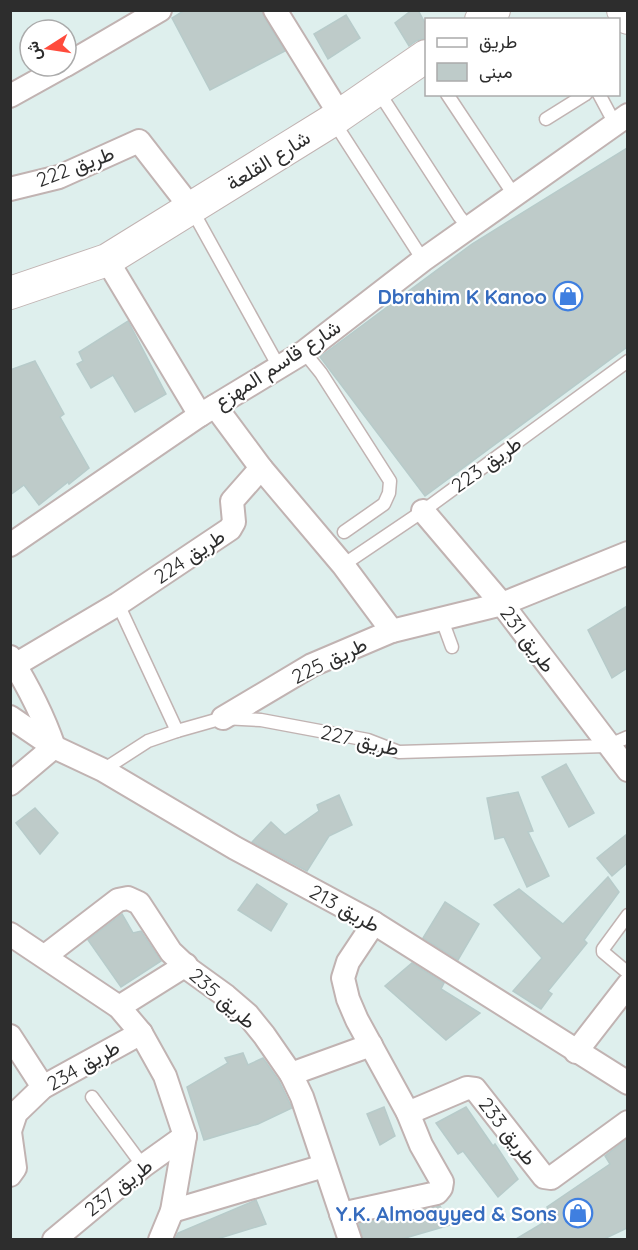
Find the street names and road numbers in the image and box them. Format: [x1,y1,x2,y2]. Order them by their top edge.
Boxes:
street label: شارع القلعة [221,124,316,197]
street label: طريق 222 [33,140,118,193]
street label: شارع قاسم المهزع [209,314,346,416]
street label: طريق 223 [446,430,527,499]
street label: طريق 224 [149,523,230,590]
street label: طريق 231 [494,601,561,678]
street label: طريق 225 [287,631,371,690]
street label: طريق 227 [318,719,402,762]
street label: طريق 213 [305,878,385,938]
street label: طريق 235 [184,962,262,1035]
street label: طريق 234 [42,1034,124,1097]
street label: طريق 233 [473,1092,542,1171]
street label: طريق 237 [79,1153,158,1222]

